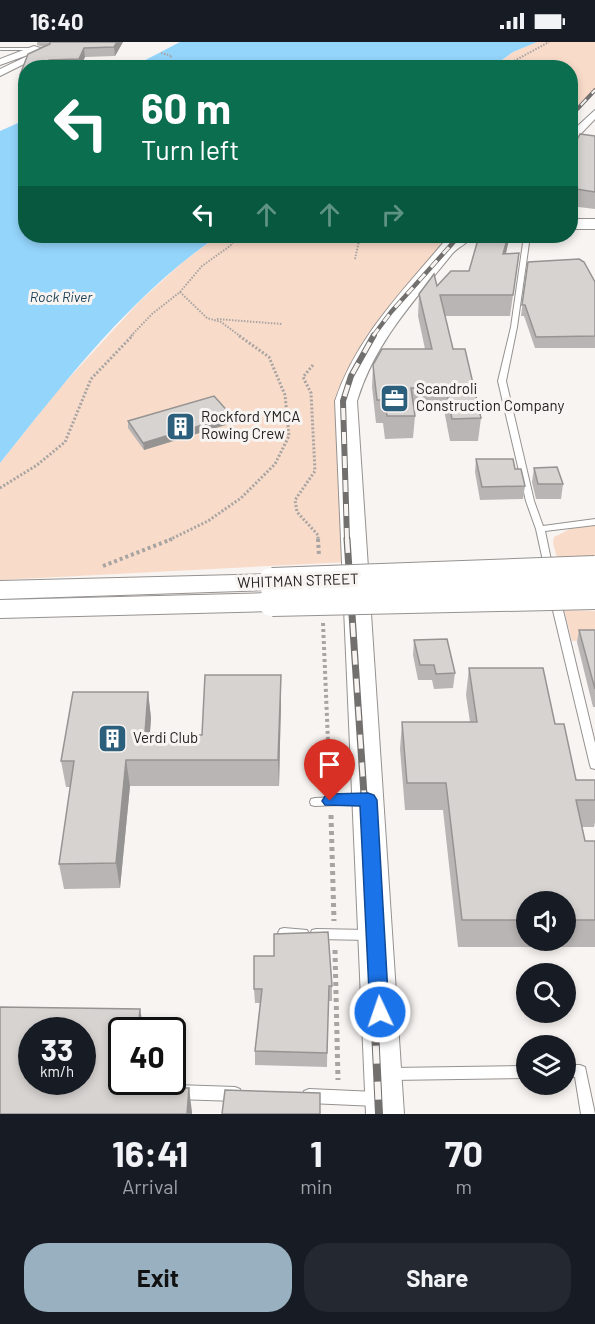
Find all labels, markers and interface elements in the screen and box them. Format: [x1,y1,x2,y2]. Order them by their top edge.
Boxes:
text: 16:40 [30,8,83,34]
text: 60 m [141,82,231,132]
icon: left [42,84,120,162]
text: Turn left [141,133,239,165]
icon: left [187,198,220,231]
icon: ahead [250,198,283,231]
icon: ahead [313,198,346,231]
icon: right [376,198,409,231]
water label: Rock River [30,288,93,305]
place label: Scandroli Construction Company [416,379,564,414]
office icon: Scandroli Construction Company [379,382,411,414]
place label: Rockford YMCA Rowing Crew [201,407,300,442]
building icon: Rockford YMCA Rowing Crew [164,410,196,442]
street label: WHITMAN STREET [237,569,359,591]
building icon: Verdi Club [96,722,128,754]
place label: Verdi Club [133,728,198,746]
pin [304,739,355,801]
icon: arrive [313,748,346,781]
map controls [516,891,576,1095]
button: sound [516,891,576,951]
button: search [516,963,576,1023]
position arrow [348,980,412,1044]
speed limit sign: 40 [108,1017,186,1095]
text: 33 [41,1031,73,1067]
button: layers [516,1035,576,1095]
text: km/h [40,1062,74,1080]
text: 16:41 [112,1131,188,1174]
text: 1 [310,1131,323,1174]
text: 70 [445,1131,483,1174]
text: Arrival [122,1174,178,1198]
text: min [300,1174,333,1198]
text: m [456,1174,472,1198]
button: Exit [24,1243,292,1312]
button: Share [304,1243,571,1312]

